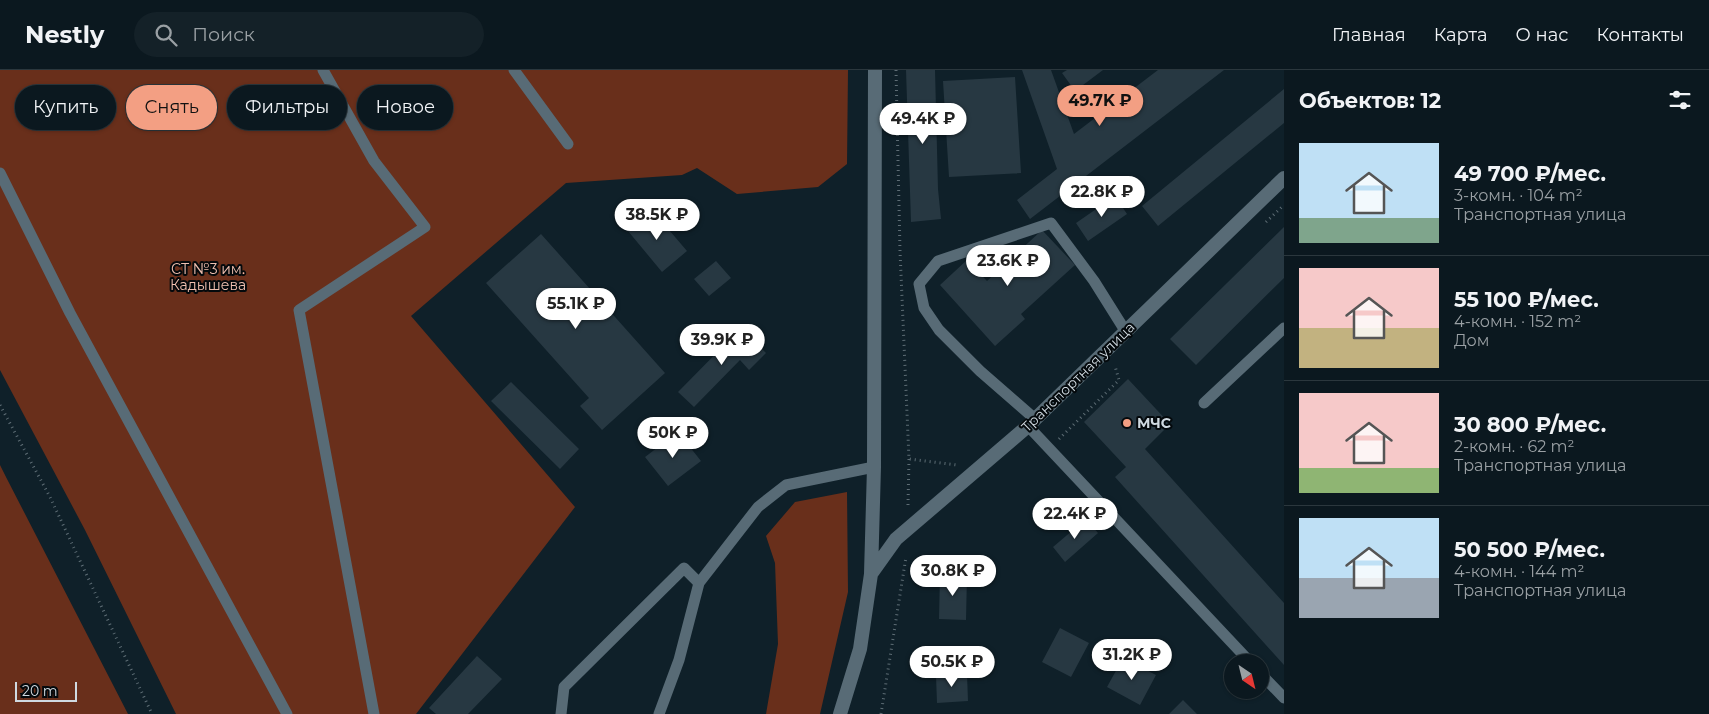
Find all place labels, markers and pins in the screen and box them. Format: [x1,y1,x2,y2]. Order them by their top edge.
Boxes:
pin: 49.7K ₽ [1054,85,1146,127]
pin: 49.4K ₽ [877,102,969,145]
pin: 22.8K ₽ [1056,176,1148,218]
pin: 38.5K ₽ [611,198,703,241]
pin: 23.6K ₽ [962,244,1054,287]
pin: 55.1K ₽ [530,288,622,330]
pin: 39.9K ₽ [676,324,768,366]
place label: МЧС [1137,414,1171,432]
pin: 50K ₽ [638,416,708,459]
marker: МЧС [1121,417,1133,429]
pin: 22.4K ₽ [1029,498,1121,540]
pin: 30.8K ₽ [907,554,999,597]
pin: 31.2K ₽ [1086,638,1178,681]
pin: 50.5K ₽ [906,646,998,688]

